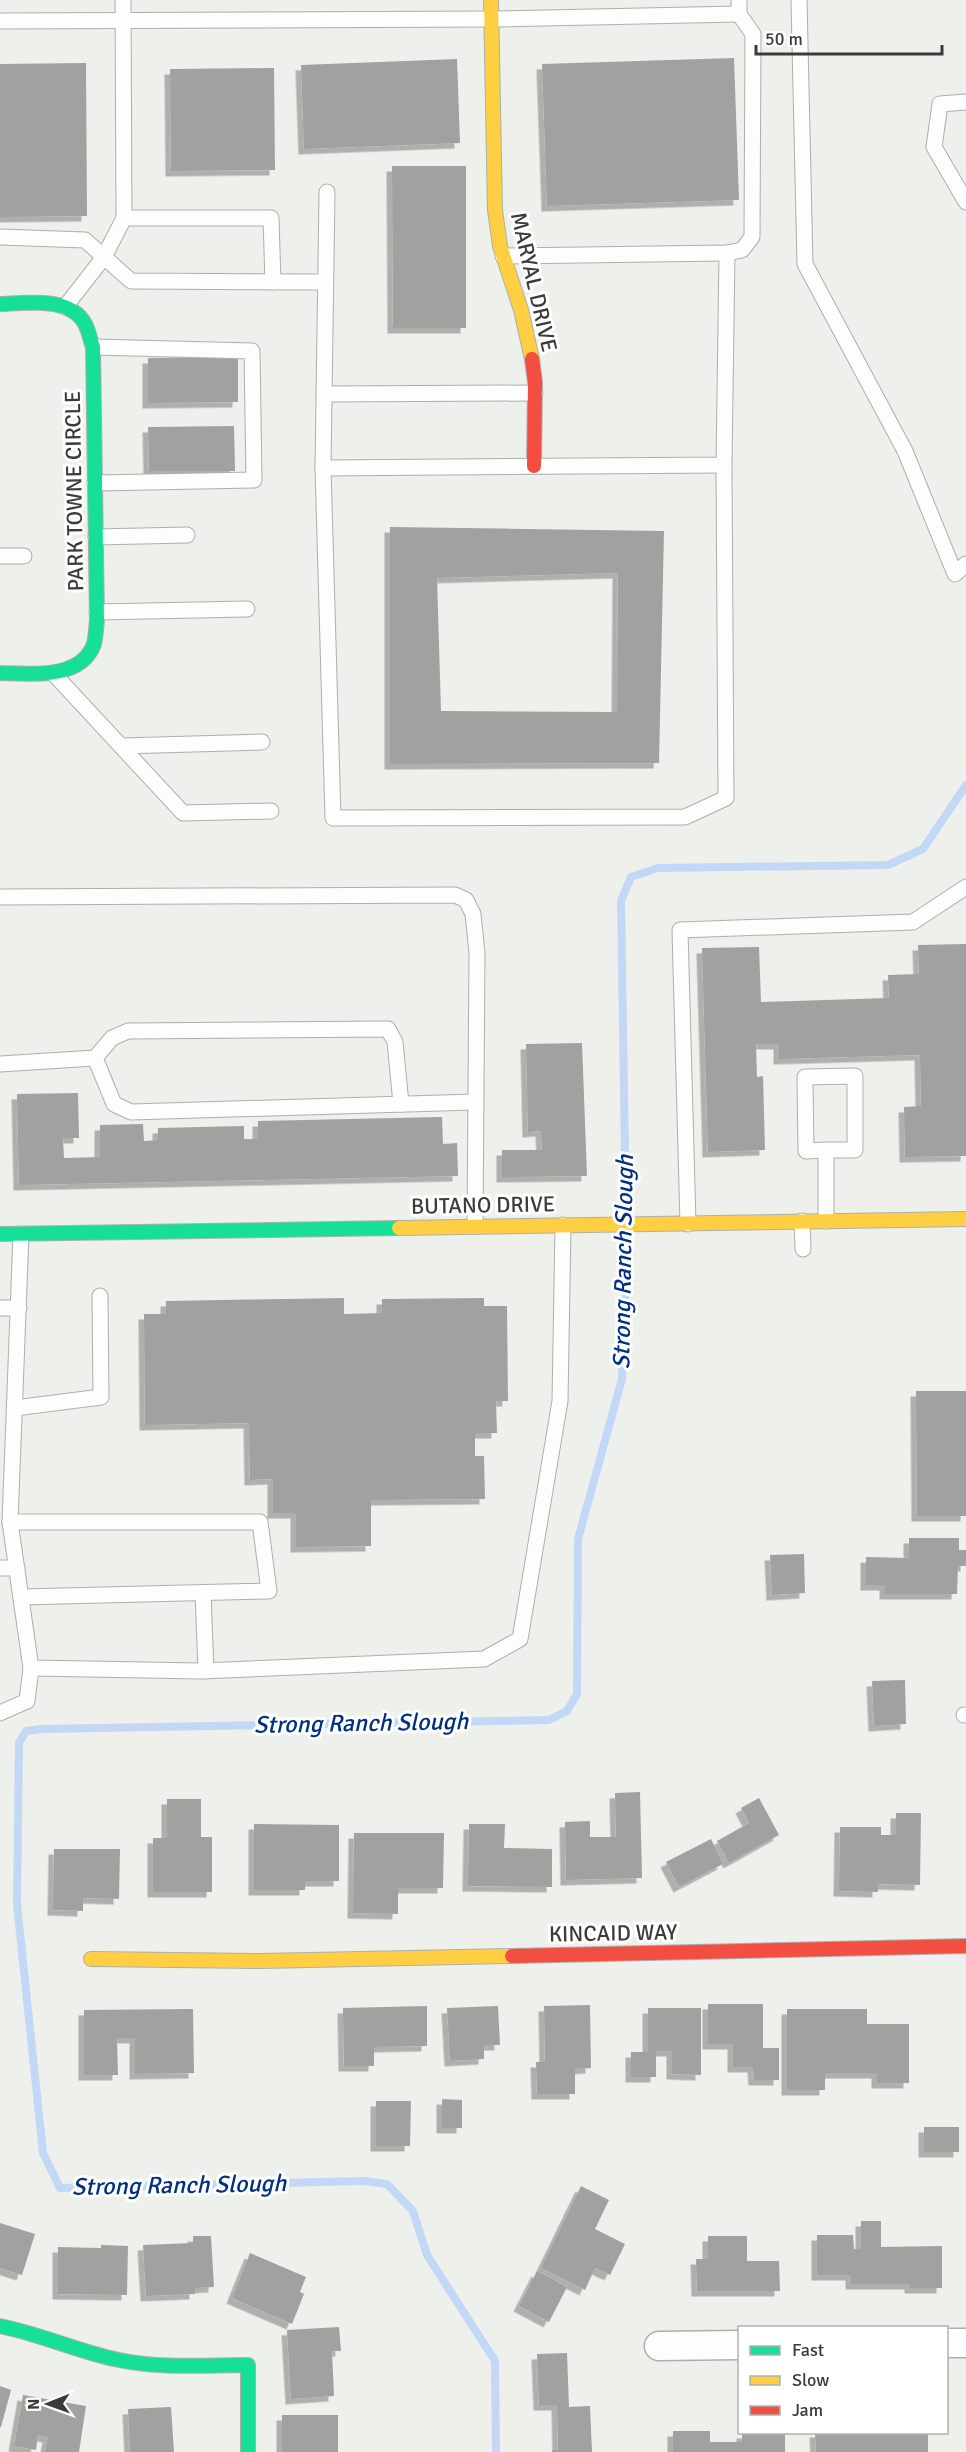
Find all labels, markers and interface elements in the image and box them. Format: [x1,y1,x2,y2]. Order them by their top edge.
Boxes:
scale bar [756,18,942,56]
text: 50 m [765,28,803,50]
street label: MARYAL DRIVE [505,210,563,354]
street label: PARK TOWNE CIRCLE [59,390,89,592]
water label: Strong Ranch Slough [606,1154,640,1369]
street label: BUTANO DRIVE [411,1190,555,1220]
water label: Strong Ranch Slough [254,1706,469,1740]
street label: KINCAID WAY [549,1918,677,1948]
water label: Strong Ranch Slough [72,2168,287,2202]
legend [738,2326,948,2434]
text: Fast [792,2339,824,2361]
text: Slow [792,2369,829,2391]
north arrow [18,2374,78,2434]
text: N [24,2399,44,2410]
text: Jam [792,2399,823,2421]

